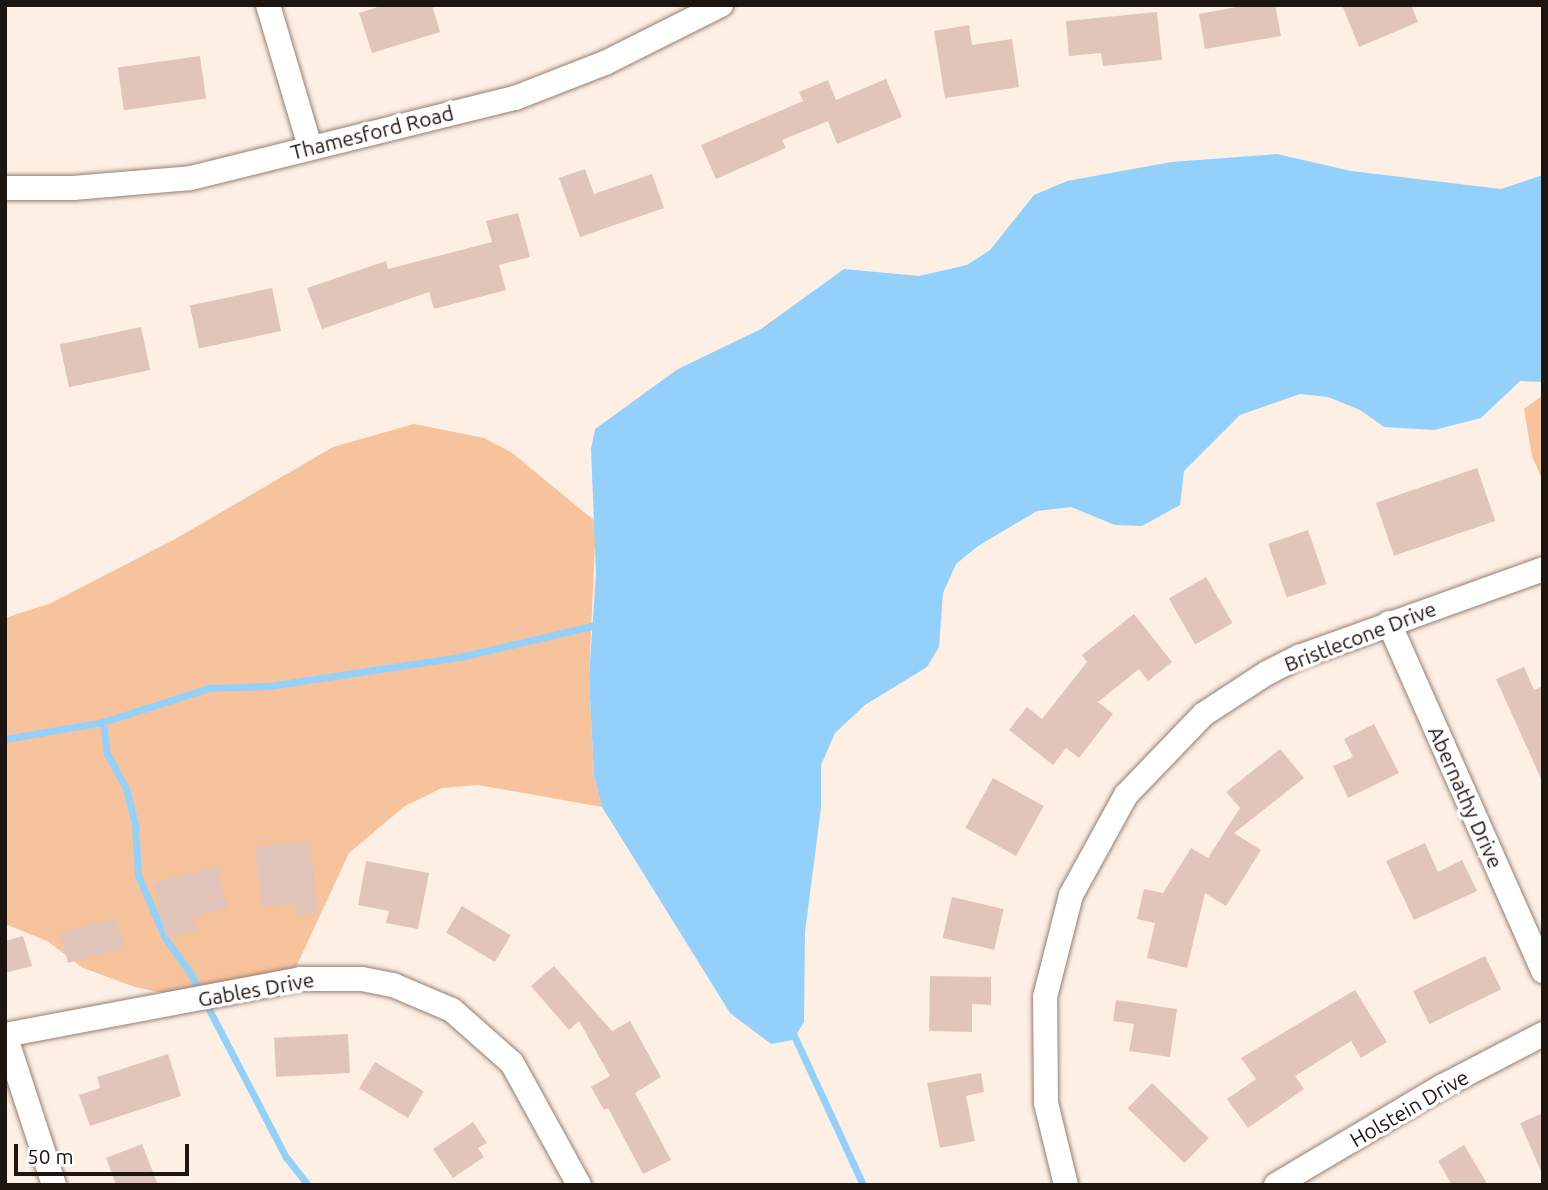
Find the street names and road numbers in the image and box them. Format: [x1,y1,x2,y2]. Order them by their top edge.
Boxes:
street label: Thamesford Road [288,100,456,164]
street label: Bristlecone Drive [1280,595,1440,677]
street label: Abernathy Drive [1423,722,1509,872]
street label: Gables Drive [196,966,316,1012]
street label: Holstein Drive [1345,1064,1473,1152]

